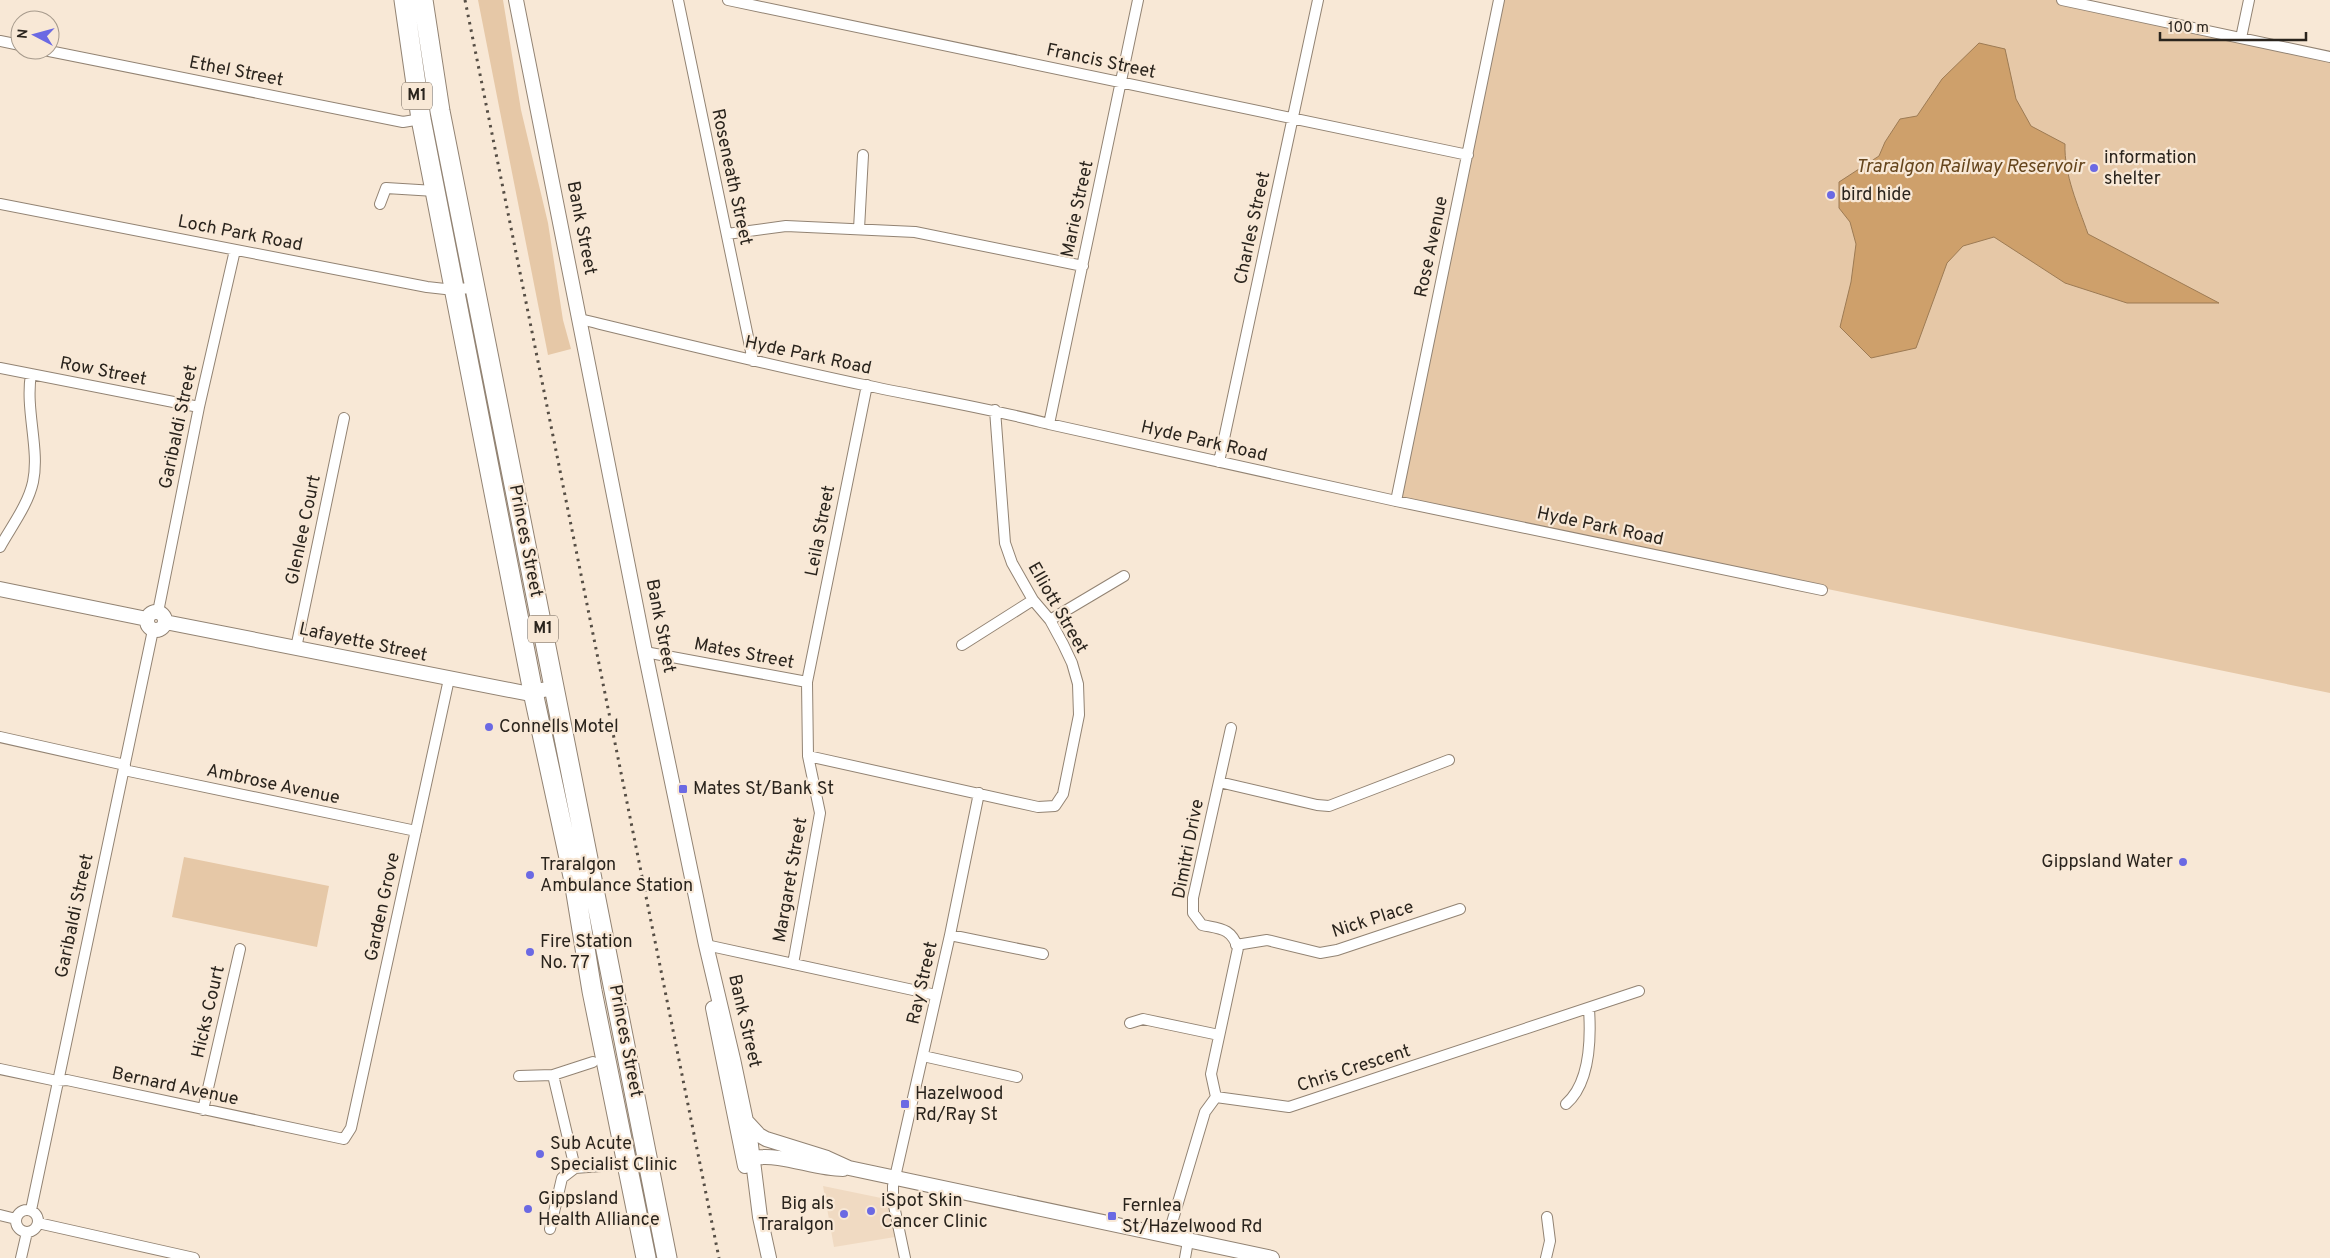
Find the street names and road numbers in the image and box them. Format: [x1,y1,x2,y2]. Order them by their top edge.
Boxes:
street label: Francis Street [1044,39,1158,85]
street label: Ethel Street [187,52,285,92]
road number: M1 [402,82,432,110]
street label: Roseneath Street [705,107,757,247]
street label: Marie Street [1057,158,1099,260]
street label: Charles Street [1230,169,1276,287]
street label: Bank Street [561,179,601,277]
street label: Rose Avenue [1410,194,1454,300]
street label: Loch Park Road [176,211,304,257]
street label: Hyde Park Road [742,331,874,381]
street label: Row Street [58,352,148,392]
street label: Garibaldi Street [155,363,203,491]
street label: Hyde Park Road [1139,416,1269,468]
street label: Glenlee Court [281,473,327,587]
street label: Princes Street [503,483,547,599]
street label: Leila Street [801,484,841,578]
street label: Hyde Park Road [1534,502,1666,552]
street label: Elliott Street [1022,558,1092,658]
street label: Bank Street [640,577,680,675]
road number: M1 [528,616,558,642]
street label: Lafayette Street [297,618,429,668]
street label: Mates Street [692,633,796,675]
street label: Ambrose Avenue [204,760,342,810]
street label: Dimitri Drive [1168,797,1210,901]
street label: Margaret Street [769,816,813,944]
street label: Garden Grove [360,850,406,964]
street label: Garibaldi Street [51,852,99,980]
street label: Nick Place [1329,896,1417,944]
street label: Ray Street [902,939,944,1027]
street label: Hicks Court [187,964,231,1060]
street label: Bank Street [722,972,766,1070]
street label: Princes Street [603,983,647,1099]
street label: Chris Crescent [1294,1040,1414,1098]
street label: Bernard Avenue [110,1062,240,1112]

